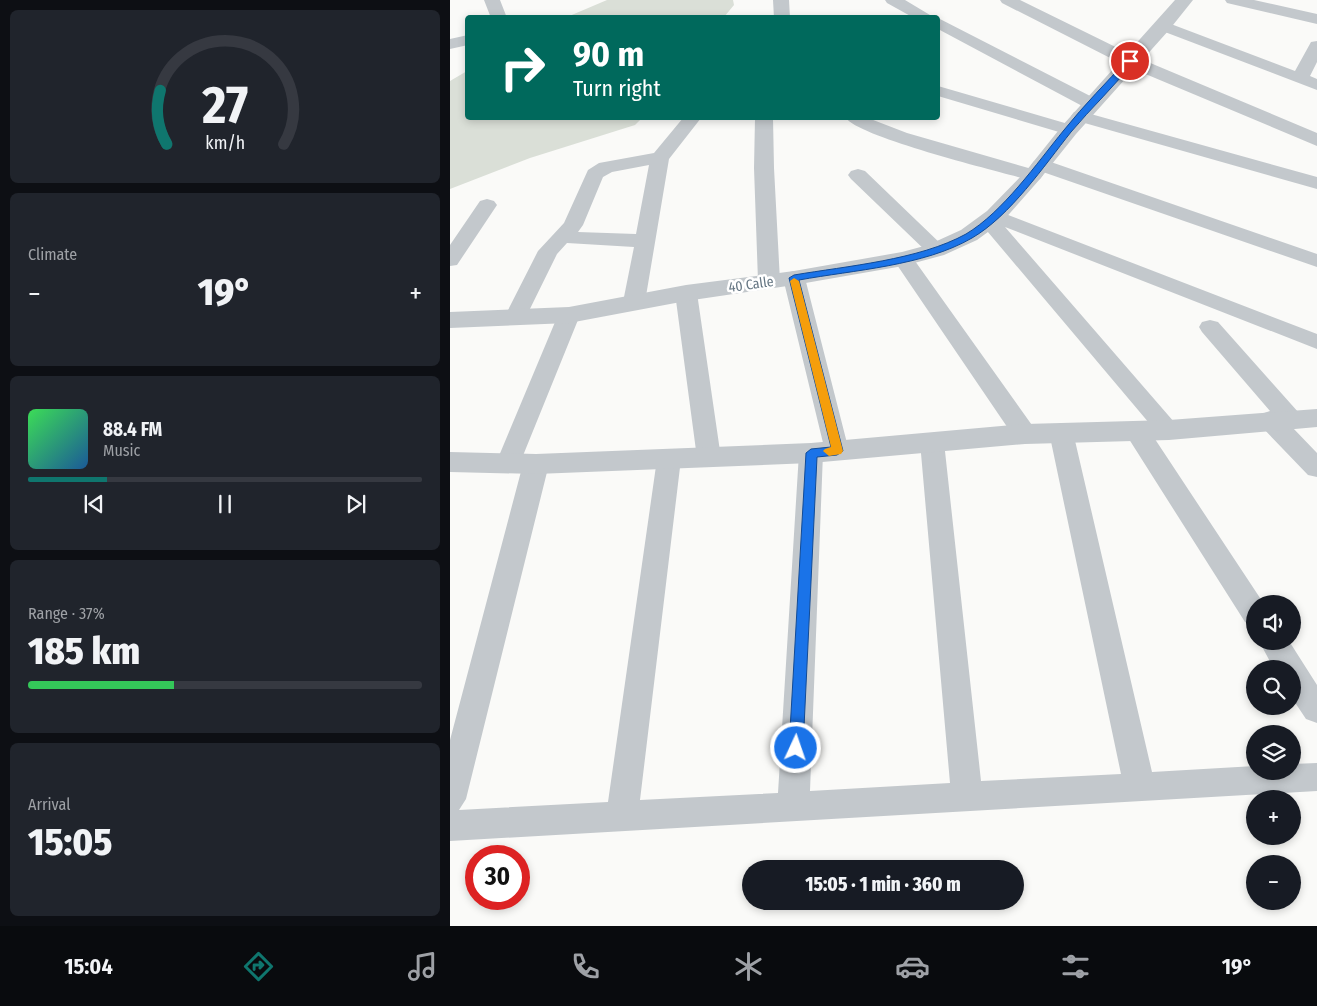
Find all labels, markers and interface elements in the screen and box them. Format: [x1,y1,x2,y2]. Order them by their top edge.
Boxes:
text: 90 m [573,33,644,75]
icon: right [490,35,555,100]
pin [1109,40,1151,82]
icon: arrive [1116,47,1144,75]
text: 27 [201,74,248,137]
text: Turn right [573,75,661,102]
text: km/h [205,132,245,154]
text: Climate [28,245,77,264]
text: 19° [198,269,252,315]
street label: 40 Calle [727,273,775,296]
text: − [28,277,41,310]
text: + [409,277,422,310]
text: 88.4 FM [103,418,162,441]
text: Music [103,441,140,460]
icon: previous [80,490,108,518]
icon: pause [211,490,239,518]
icon: next [342,490,370,518]
map controls [1246,595,1301,910]
button: sound [1246,595,1301,650]
text: Range · 37% [28,604,105,623]
text: 185 km [28,628,140,674]
button: search [1246,660,1301,715]
position arrow [769,721,821,773]
button: layers [1246,725,1301,780]
button: + [1246,790,1301,845]
text: Arrival [28,795,70,814]
text: 15:05 [28,819,112,865]
speed limit sign: 30 [465,845,530,910]
button: − [1246,855,1301,910]
text: 15:05 · 1 min · 360 m [805,873,961,896]
icon: directions [241,949,276,984]
icon: music [405,949,440,984]
icon: phone [568,949,603,984]
icon: climate [731,949,766,984]
icon: car [895,949,930,984]
icon: filters [1058,949,1093,984]
text: 15:04 [64,953,113,980]
text: 19° [1222,953,1253,980]

